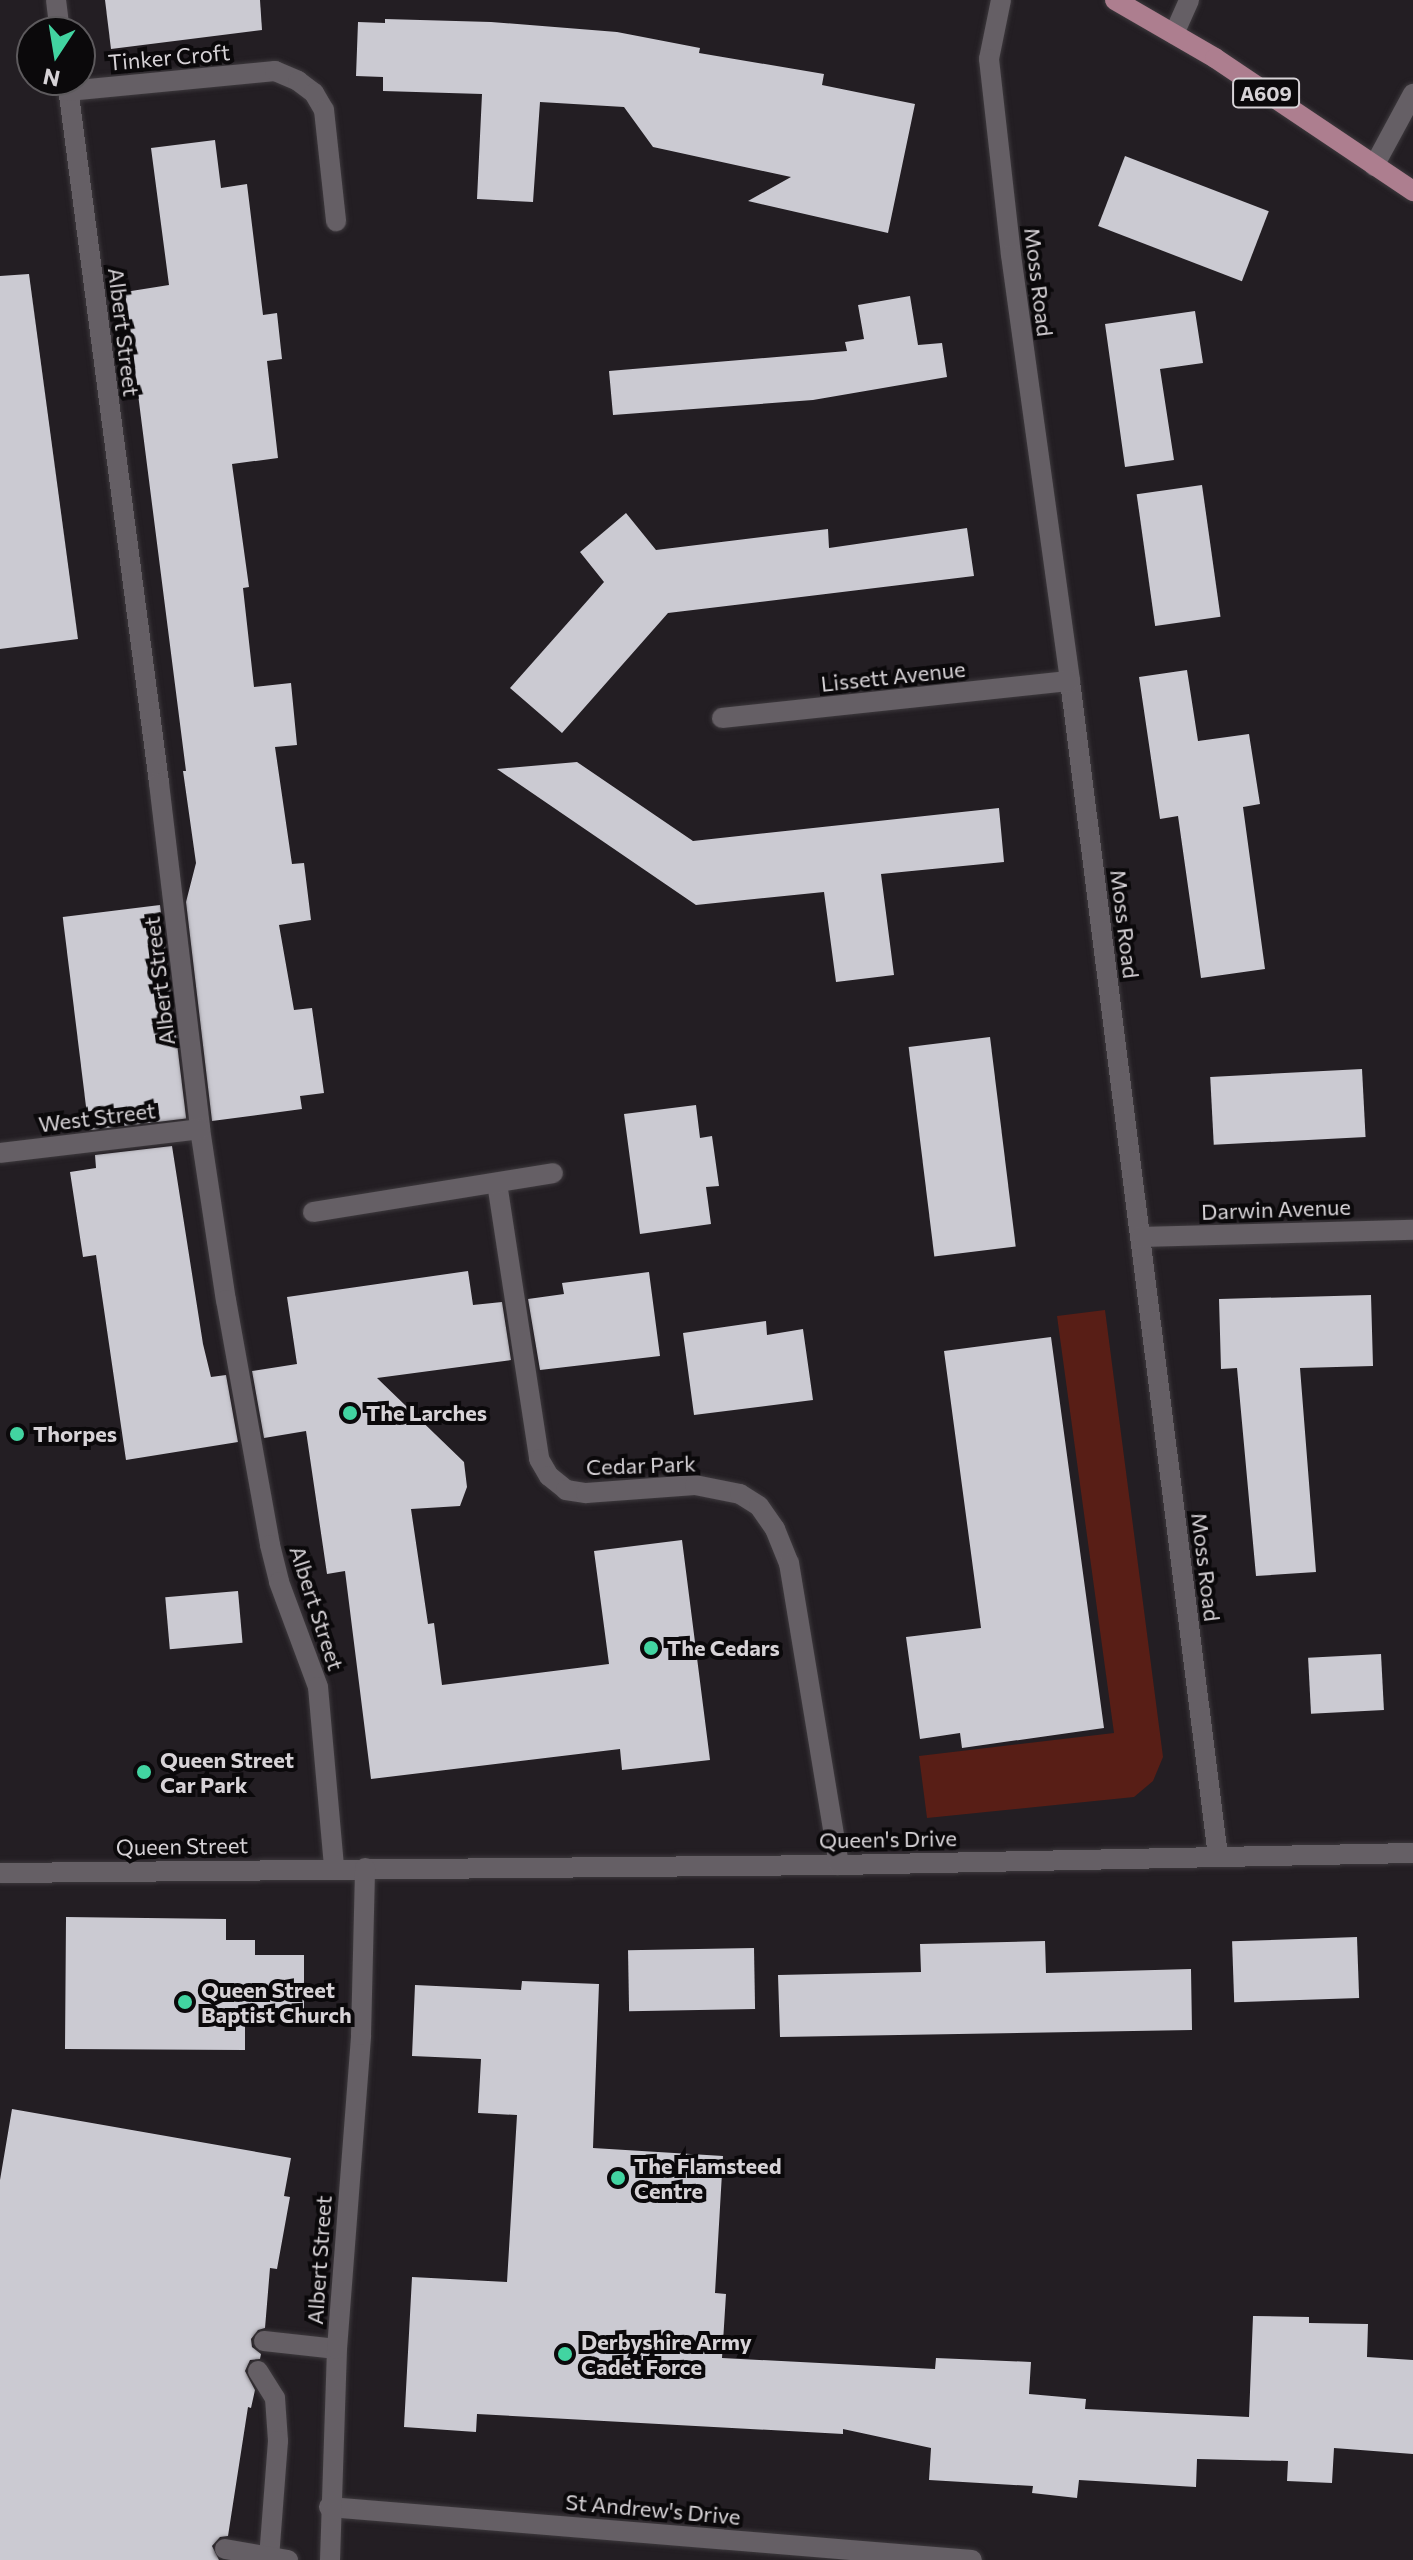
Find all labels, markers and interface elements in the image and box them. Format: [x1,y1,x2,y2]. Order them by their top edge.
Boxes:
north arrow [16,16,96,96]
street label: Tinker Croft [107,39,231,75]
text: N [40,63,62,93]
road number: A609 [1232,77,1300,109]
street label: Moss Road [1019,226,1059,338]
street label: Albert Street [103,266,145,398]
street label: Lissett Avenue [819,655,967,697]
street label: Moss Road [1105,868,1145,980]
street label: Albert Street [138,915,180,1047]
street label: West Street [37,1097,157,1137]
street label: Darwin Avenue [1201,1193,1351,1225]
place label: The Larches [366,1400,487,1426]
marker: The Larches [341,1404,359,1422]
place label: Thorpes [33,1421,117,1447]
marker: Thorpes [8,1425,26,1443]
street label: Cedar Park [586,1450,696,1480]
street label: Moss Road [1186,1511,1226,1623]
street label: Albert Street [284,1542,350,1674]
place label: The Cedars [667,1635,780,1661]
marker: The Cedars [642,1639,660,1657]
place label: Queen Street Car Park [160,1746,294,1798]
marker: Queen Street Car Park [135,1763,153,1781]
street label: Queen's Drive [819,1825,957,1853]
street label: Queen Street [116,1832,248,1860]
place label: Queen Street Baptist Church [201,1976,352,2028]
marker: Queen Street Baptist Church [176,1993,194,2011]
place label: The Flamsteed Centre [634,2152,782,2204]
marker: The Flamsteed Centre [609,2169,627,2187]
street label: Albert Street [301,2194,337,2326]
place label: Derbyshire Army Cadet Force [581,2328,752,2380]
marker: Derbyshire Army Cadet Force [556,2345,574,2363]
street label: St Andrew's Drive [564,2488,742,2530]

